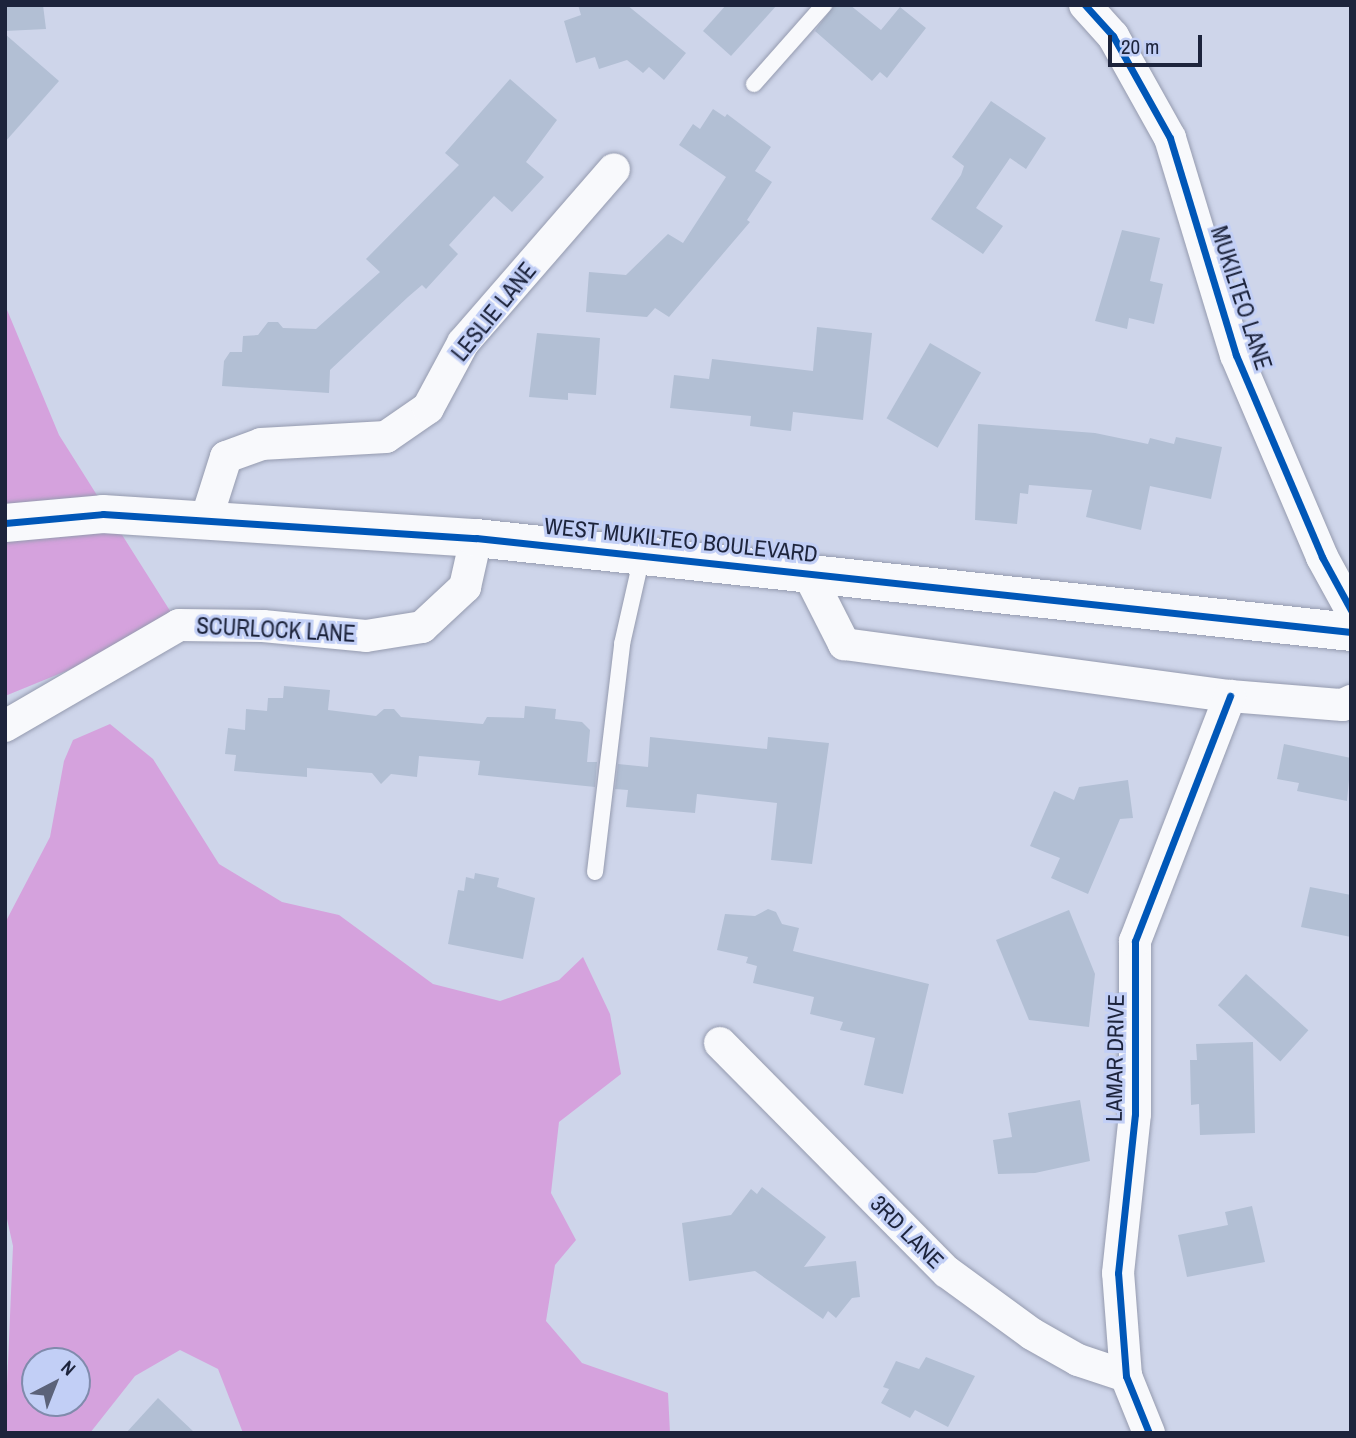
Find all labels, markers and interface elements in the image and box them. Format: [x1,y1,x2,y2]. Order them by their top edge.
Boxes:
scale bar [1111,21,1206,65]
text: 20 m [1121,32,1159,61]
street label: MUKILTEO LANE [1205,223,1277,373]
street label: LESLIE LANE [446,257,542,367]
street label: WEST MUKILTEO BOULEVARD [543,512,819,568]
street label: SCURLOCK LANE [196,612,356,648]
street label: LAMAR DRIVE [1100,994,1130,1122]
street label: 3RD LANE [865,1190,949,1274]
north arrow [21,1347,91,1417]
text: N [56,1354,82,1381]

